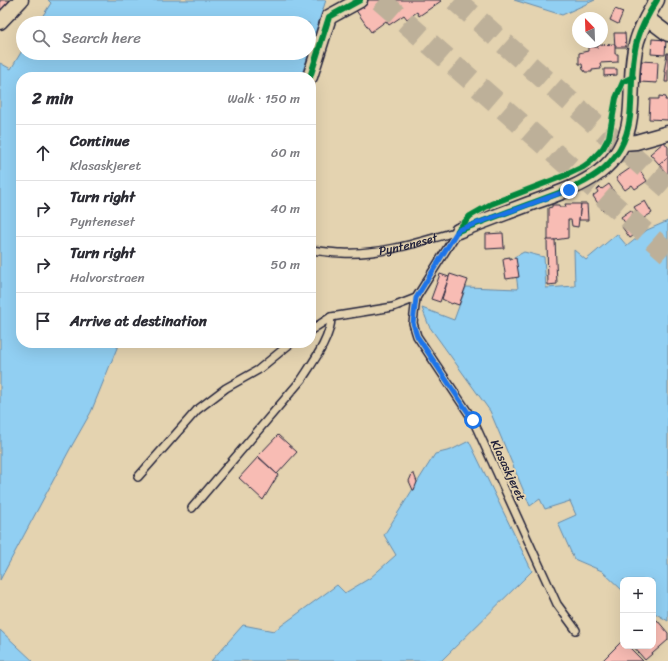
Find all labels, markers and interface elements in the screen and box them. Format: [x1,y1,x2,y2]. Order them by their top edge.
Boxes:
north arrow [572,12,608,48]
search box [16,16,316,60]
text: Search here [62,25,141,51]
icon: search [30,27,52,49]
text: 2 min [32,83,73,113]
text: Walk · 150 m [227,87,300,110]
text: Continue [70,128,130,154]
text: 60 m [271,141,300,164]
icon: ahead [32,142,54,164]
text: Klasaskjeret [70,154,141,177]
route end [560,181,578,199]
text: Turn right [70,184,135,210]
text: 40 m [270,197,300,220]
icon: right [32,198,54,220]
text: Pynteneset [70,210,135,233]
street label: Pynteneset [377,226,441,262]
text: Turn right [70,240,135,266]
text: 50 m [270,253,300,276]
icon: right [32,254,54,276]
text: Halvorstraen [70,266,145,289]
text: Arrive at destination [70,308,207,334]
icon: arrive [32,310,54,332]
route start [464,411,482,429]
street label: Klasaskjeret [484,436,532,504]
map controls [620,577,656,649]
button: + [620,577,656,613]
button: − [620,613,656,649]

